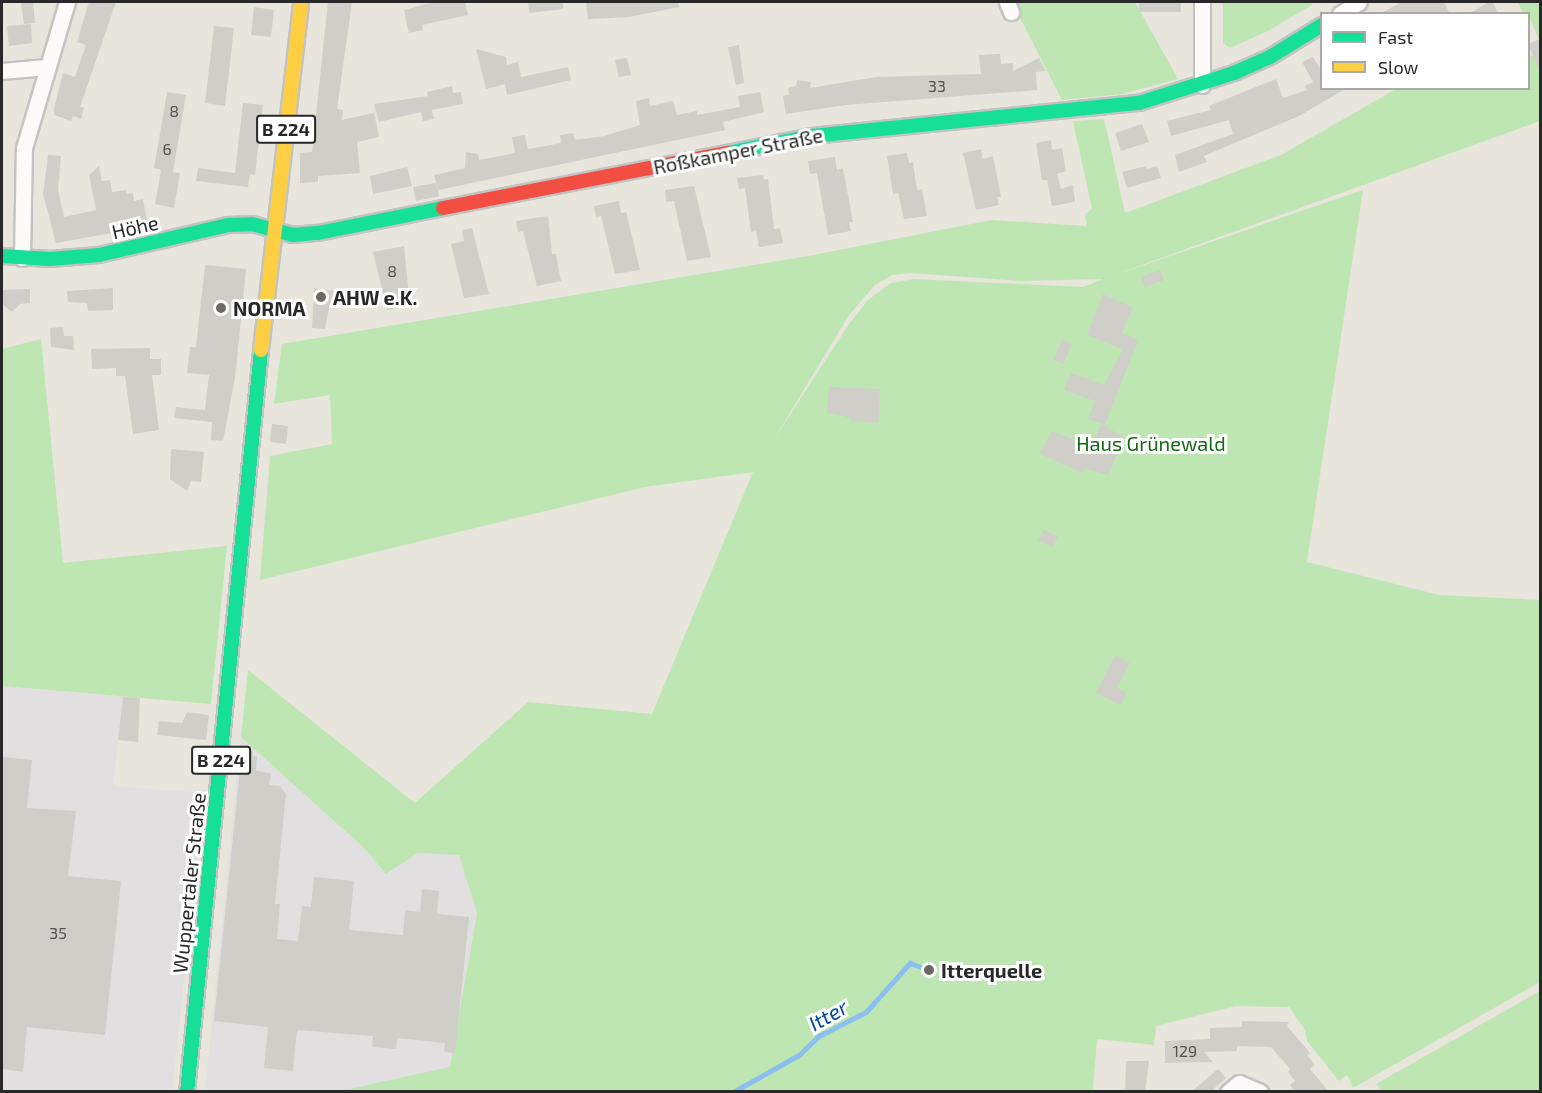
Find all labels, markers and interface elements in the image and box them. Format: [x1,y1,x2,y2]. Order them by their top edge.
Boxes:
legend [1320,12,1530,90]
text: Fast [1378,26,1413,48]
text: Slow [1378,56,1418,78]
house number: 33 [928,76,946,96]
house number: 8 [169,101,179,121]
road number: B 224 [256,114,316,144]
street label: Roßkamper Straße [651,123,825,179]
house number: 6 [162,139,172,159]
street label: Höhe [109,210,161,244]
house number: 8 [387,261,397,281]
place label: AHW e.K. [333,285,417,309]
marker: AHW e.K. [314,290,328,304]
place label: NORMA [233,296,305,320]
marker: NORMA [214,301,228,315]
park label: Haus Grünewald [1076,431,1226,455]
road number: B 224 [191,745,251,775]
street label: Wuppertaler Straße [168,791,210,975]
house number: 35 [49,923,67,943]
place label: Itterquelle [941,958,1042,982]
marker: Itterquelle [922,963,936,977]
water label: Itter [804,994,852,1036]
house number: 129 [1173,1041,1197,1061]

